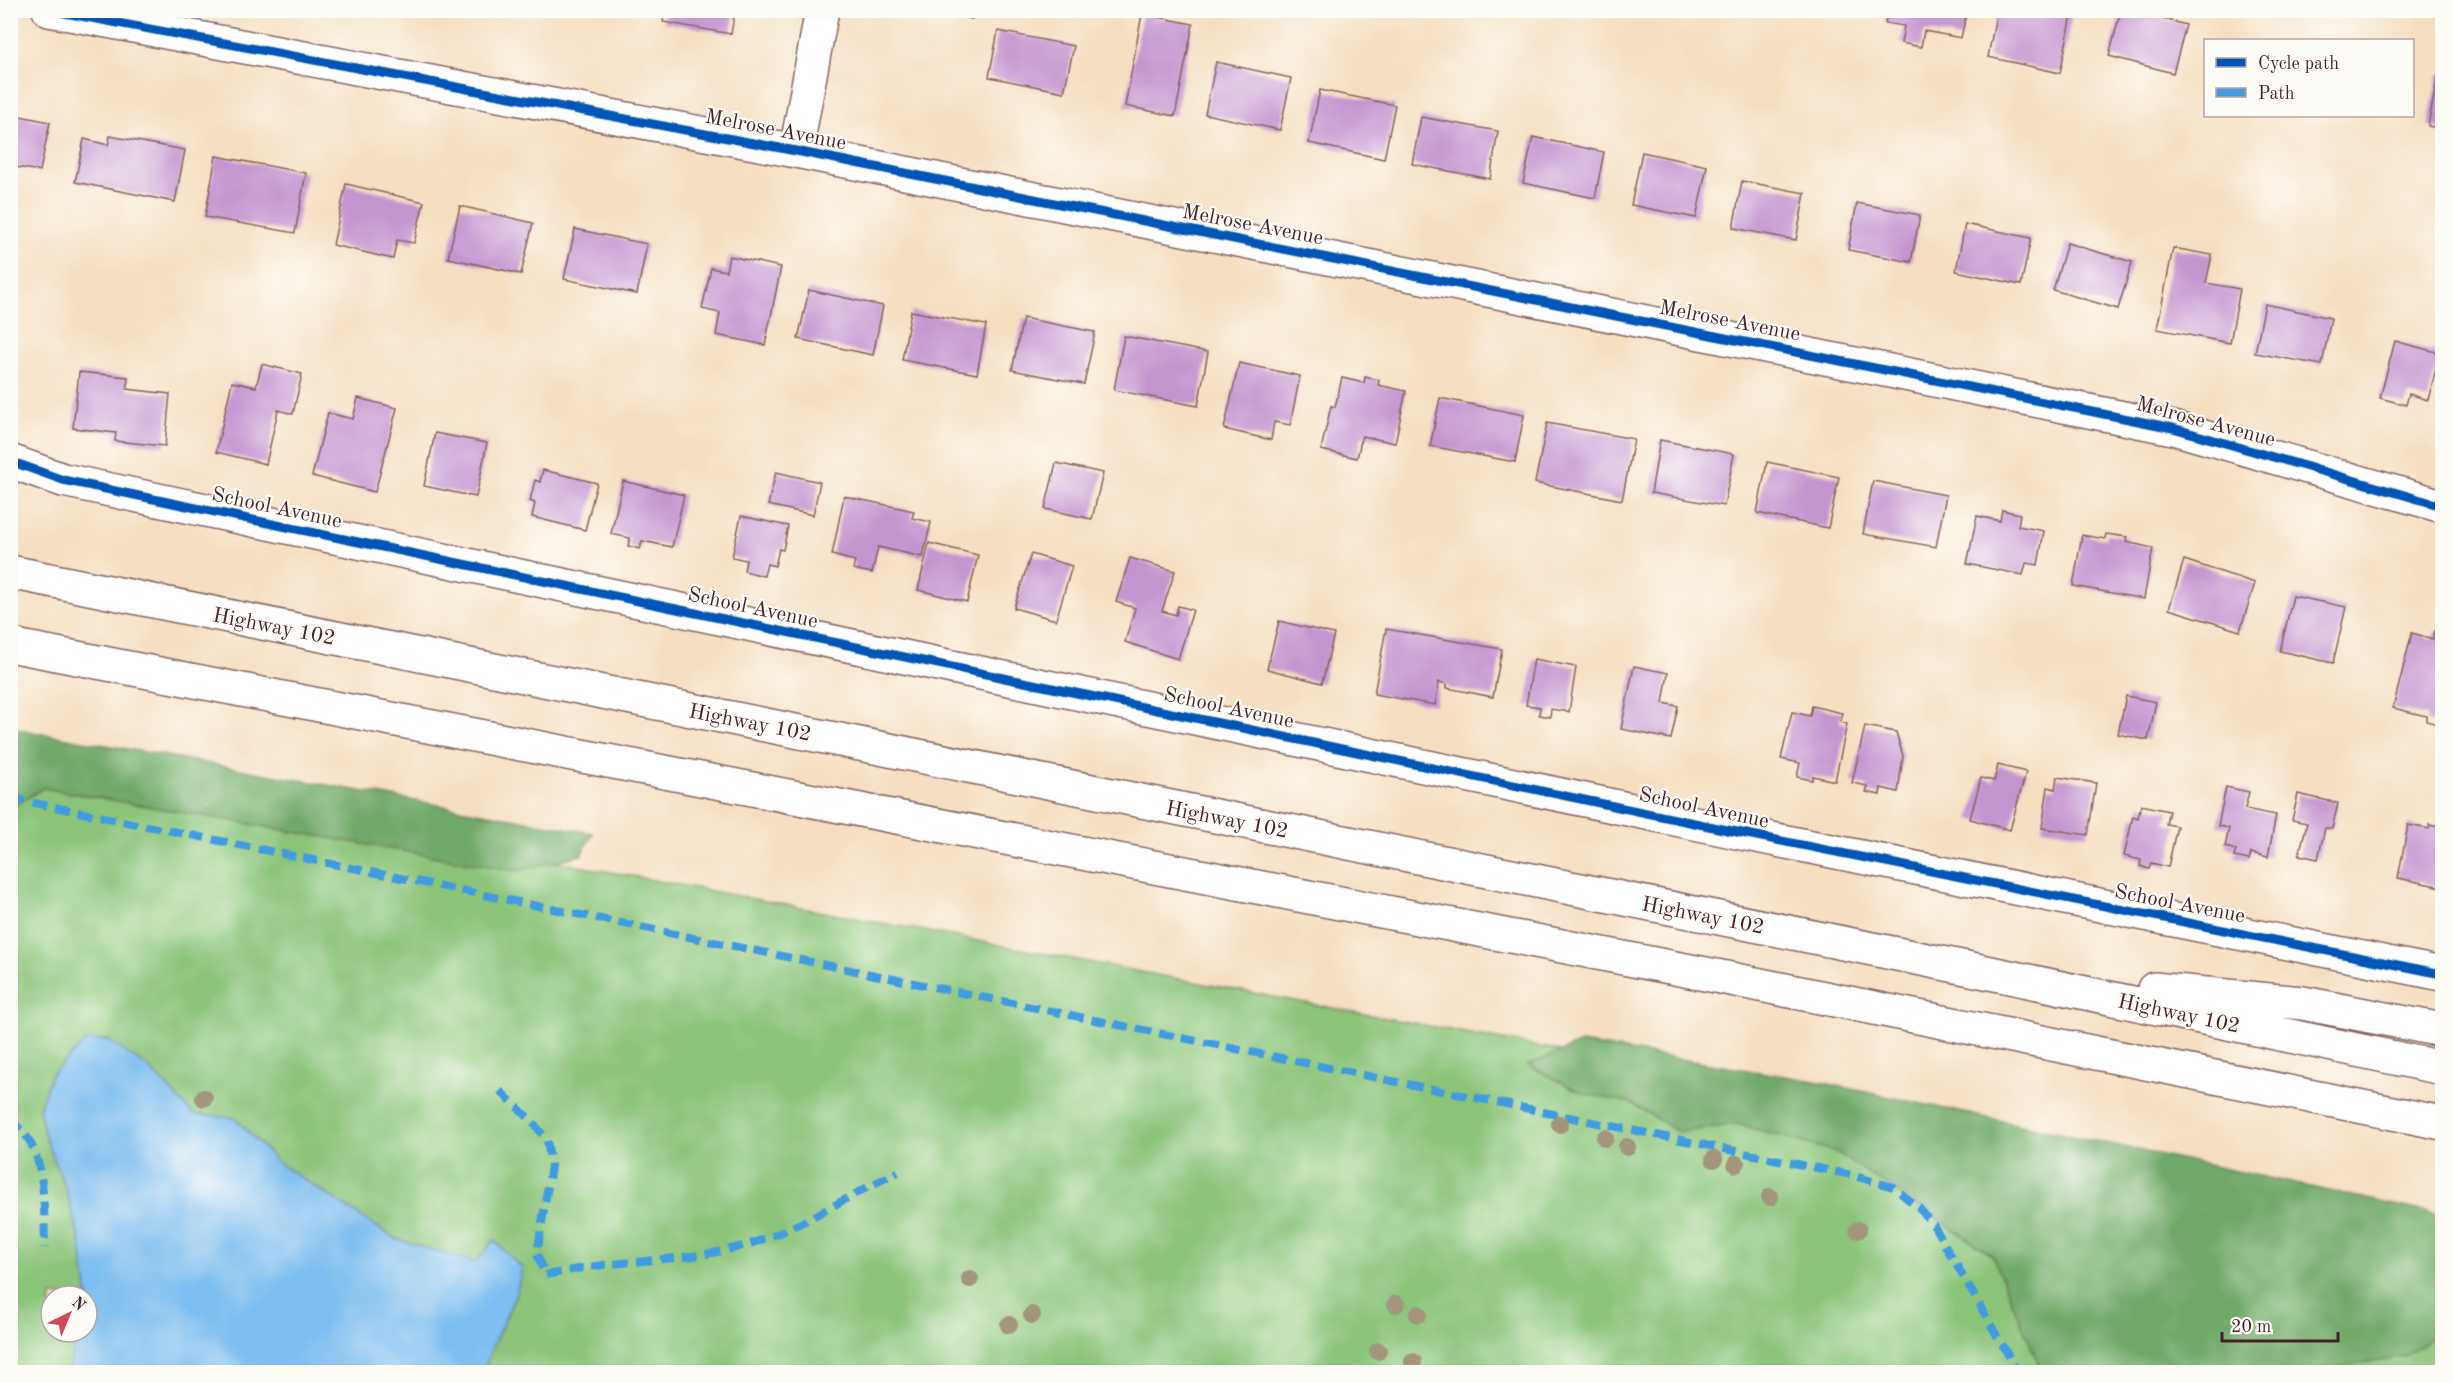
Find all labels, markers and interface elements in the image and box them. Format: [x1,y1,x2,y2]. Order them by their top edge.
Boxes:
legend [2204,39,2414,117]
text: Cycle path [2258,55,2339,73]
text: Path [2258,85,2295,103]
street label: Melrose Avenue [703,106,848,154]
street label: Melrose Avenue [1180,201,1325,249]
street label: Melrose Avenue [1657,297,1802,345]
street label: Melrose Avenue [2134,394,2278,451]
street label: School Avenue [210,484,344,533]
street label: School Avenue [686,584,820,633]
street label: Highway 102 [211,605,337,650]
street label: School Avenue [1162,684,1296,733]
street label: Highway 102 [687,701,813,746]
street label: School Avenue [1637,784,1771,833]
street label: Highway 102 [1164,798,1290,843]
street label: School Avenue [2113,882,2247,927]
street label: Highway 102 [1640,894,1766,939]
street label: Highway 102 [2116,991,2242,1038]
north arrow [39,1284,99,1344]
text: N [68,1294,88,1315]
scale bar [2222,1305,2338,1343]
text: 20 m [2231,1318,2271,1336]

